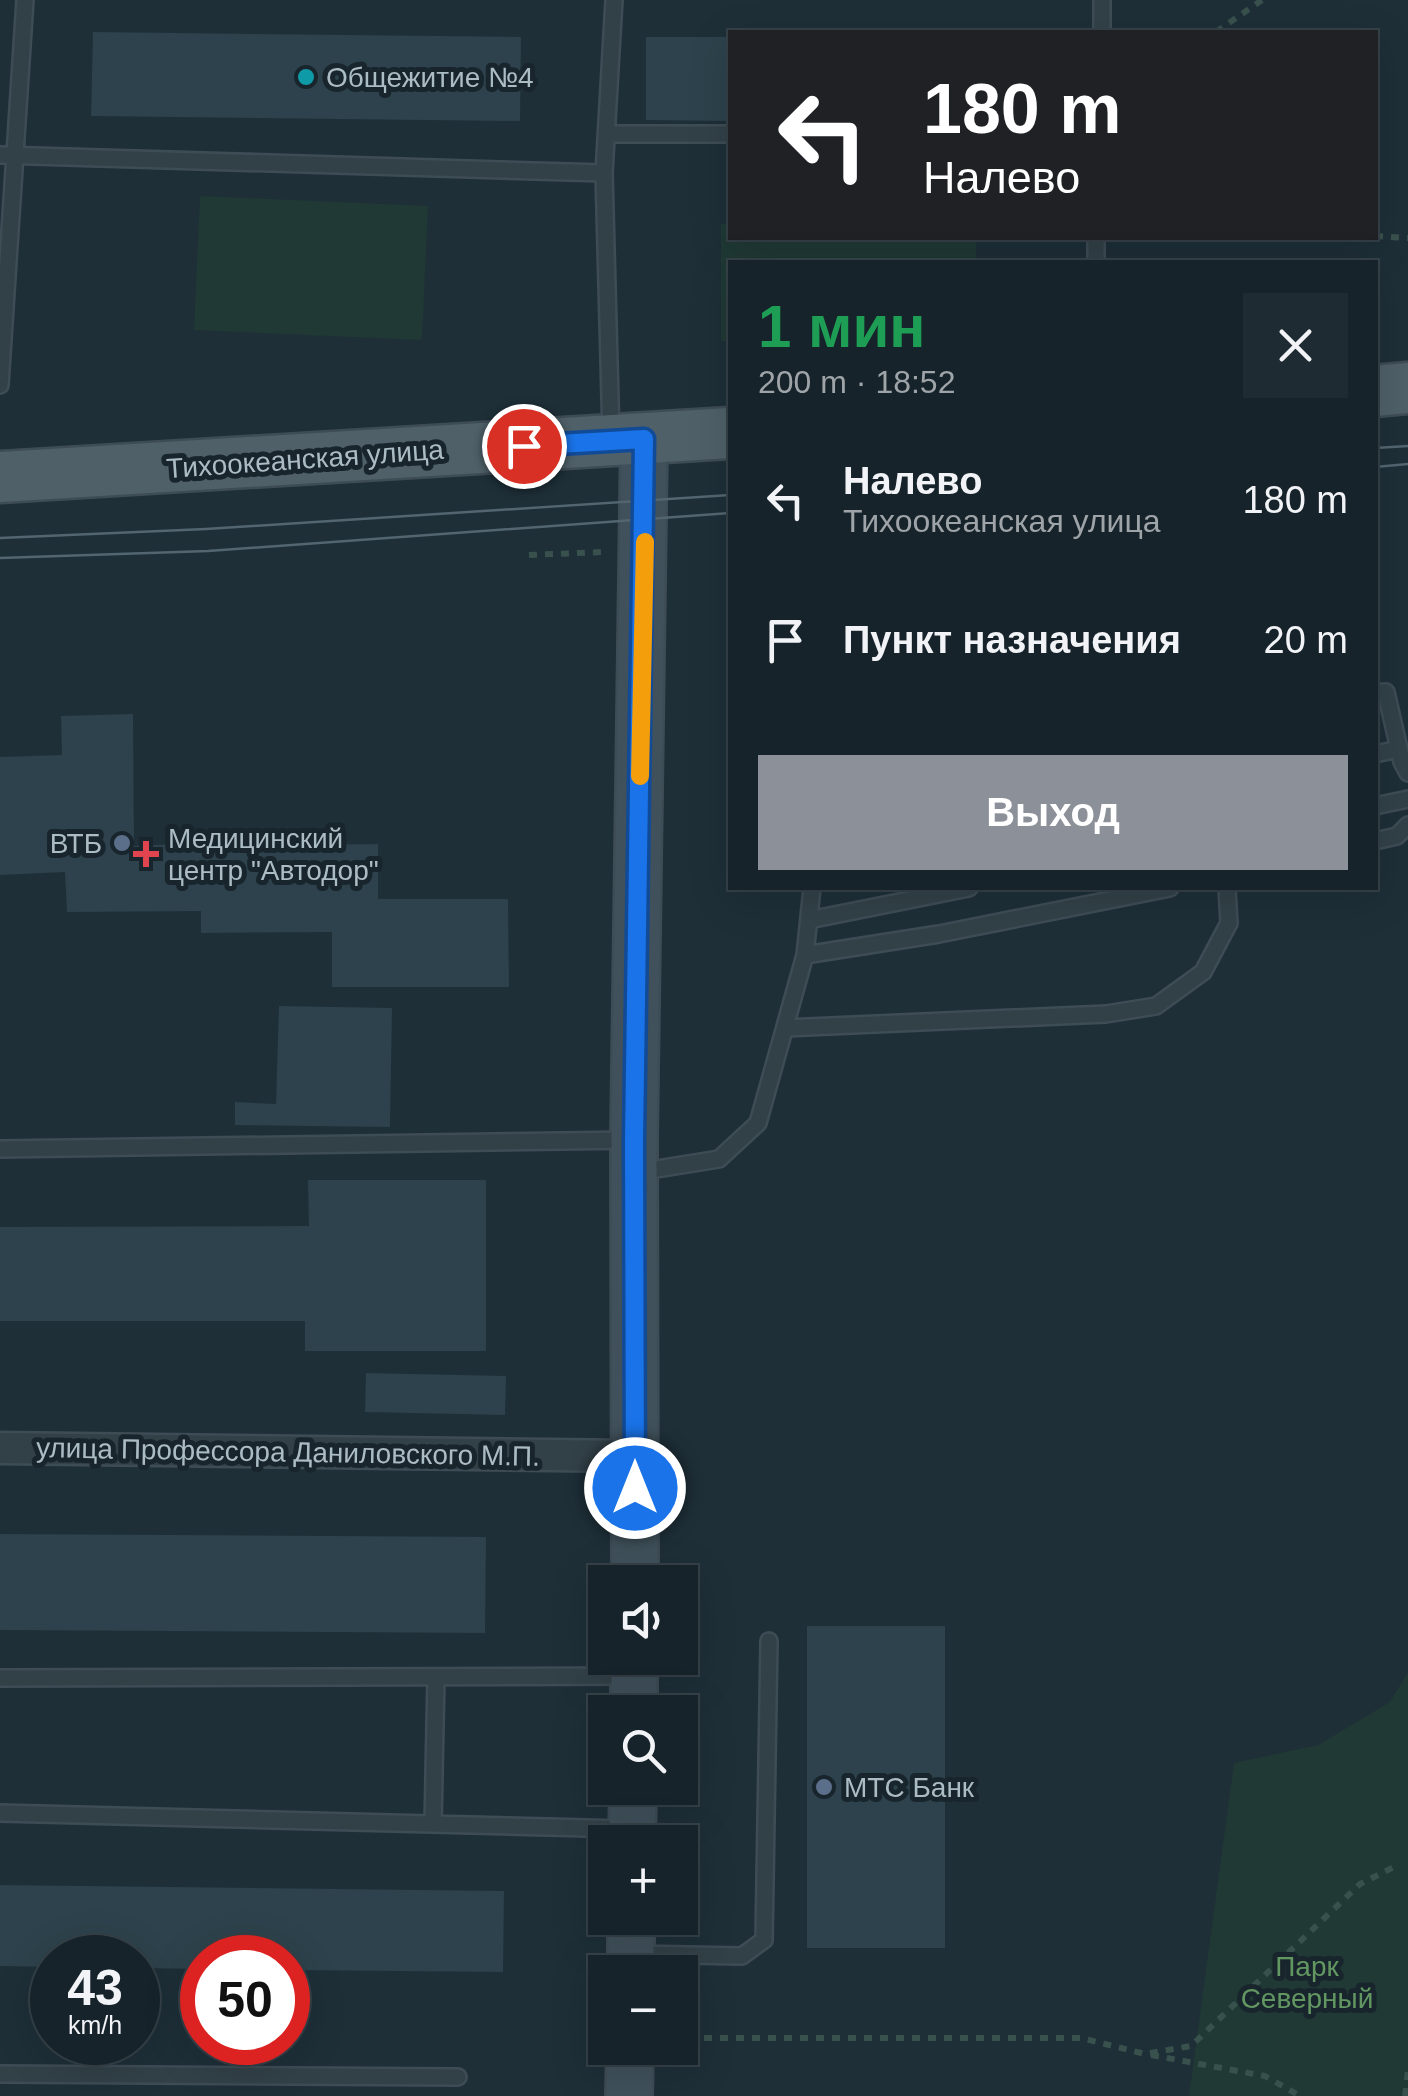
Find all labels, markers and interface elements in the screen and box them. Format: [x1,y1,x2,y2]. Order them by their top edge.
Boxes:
place label: Общежитие №4 [326,62,534,93]
marker: Общежитие №4 [295,66,317,88]
icon: left [758,70,888,200]
text: 180 m [923,70,1121,148]
text: Налево [923,152,1080,203]
text: 1 мин [758,293,926,360]
button: close [1243,293,1348,398]
text: 200 m · 18:52 [758,364,955,400]
pin [482,404,567,489]
icon: arrive [497,419,552,474]
street label: Тихоокеанская улица [165,434,445,484]
text: Налево [843,460,982,502]
icon: left [758,473,813,528]
text: 180 m [1242,479,1348,521]
text: Тихоокеанская улица [843,503,1161,539]
icon: arrive [758,613,813,668]
text: Пункт назначения [843,619,1181,661]
text: 20 m [1264,619,1348,661]
button: Выход [758,755,1348,870]
place label: Медицинский центр "Автодор" [168,823,379,886]
place label: ВТБ [50,828,102,859]
marker: ВТБ [111,832,133,854]
marker: Медицинский центр "Автодор" [133,841,159,867]
street label: улица Профессора Даниловского М.П. [36,1432,540,1472]
position arrow [583,1436,687,1540]
map controls [588,1565,698,2065]
button: sound [588,1565,698,1675]
button: search [588,1695,698,1805]
place label: МТС Банк [844,1772,975,1803]
marker: МТС Банк [813,1776,835,1798]
button: + [588,1825,698,1935]
speed limit sign: 50 [180,1935,310,2065]
park label: Парк Северный [1241,1951,1373,2014]
button: − [588,1955,698,2065]
text: 43 [67,1960,123,2016]
text: km/h [68,2011,122,2039]

